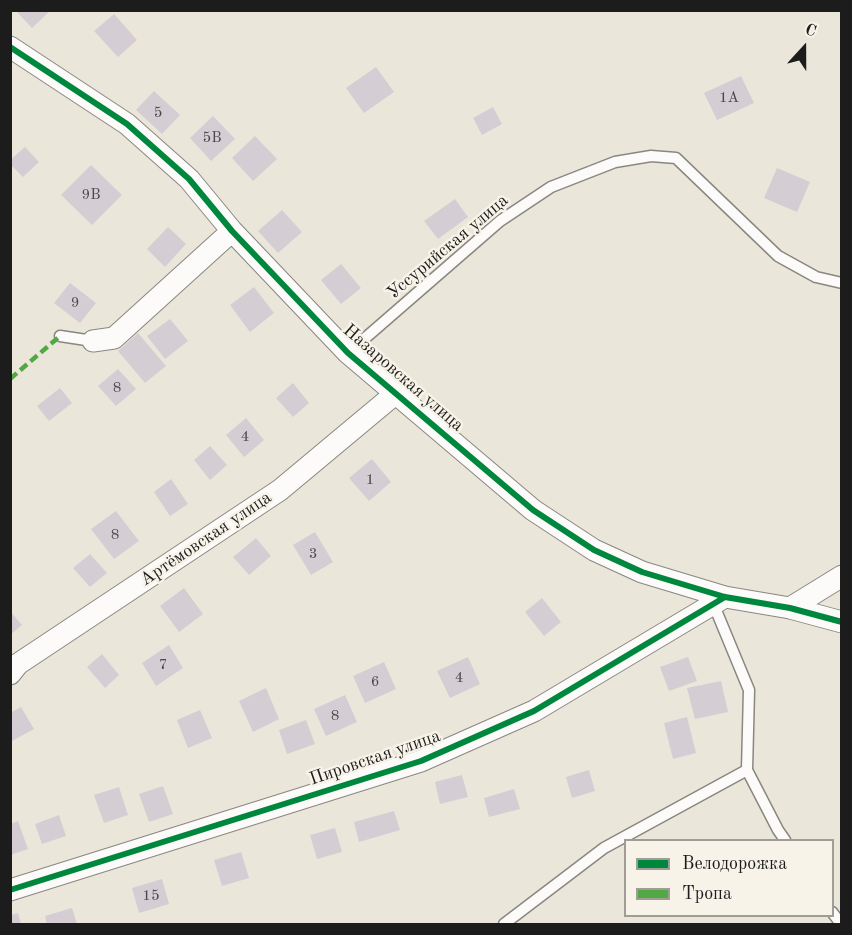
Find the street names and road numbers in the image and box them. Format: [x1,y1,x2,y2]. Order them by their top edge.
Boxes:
street label: Уссурийская улица [383,190,513,304]
street label: Назаровская улица [338,320,468,436]
street label: Артёмовская улица [136,487,276,591]
street label: Пировская улица [307,725,443,791]

